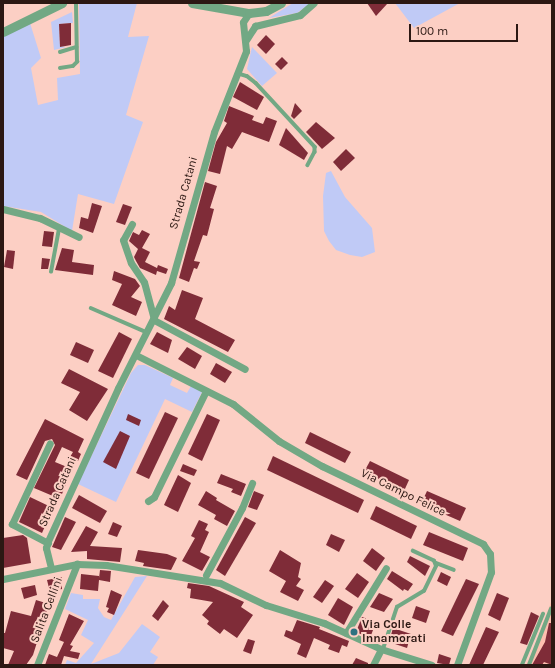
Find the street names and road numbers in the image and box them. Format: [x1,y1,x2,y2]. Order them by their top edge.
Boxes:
street label: Strada Catani [167,155,201,231]
street label: Strada Catani [36,455,80,529]
street label: Via Campo Felice [358,466,448,520]
street label: Salita Cellini [28,575,66,645]

